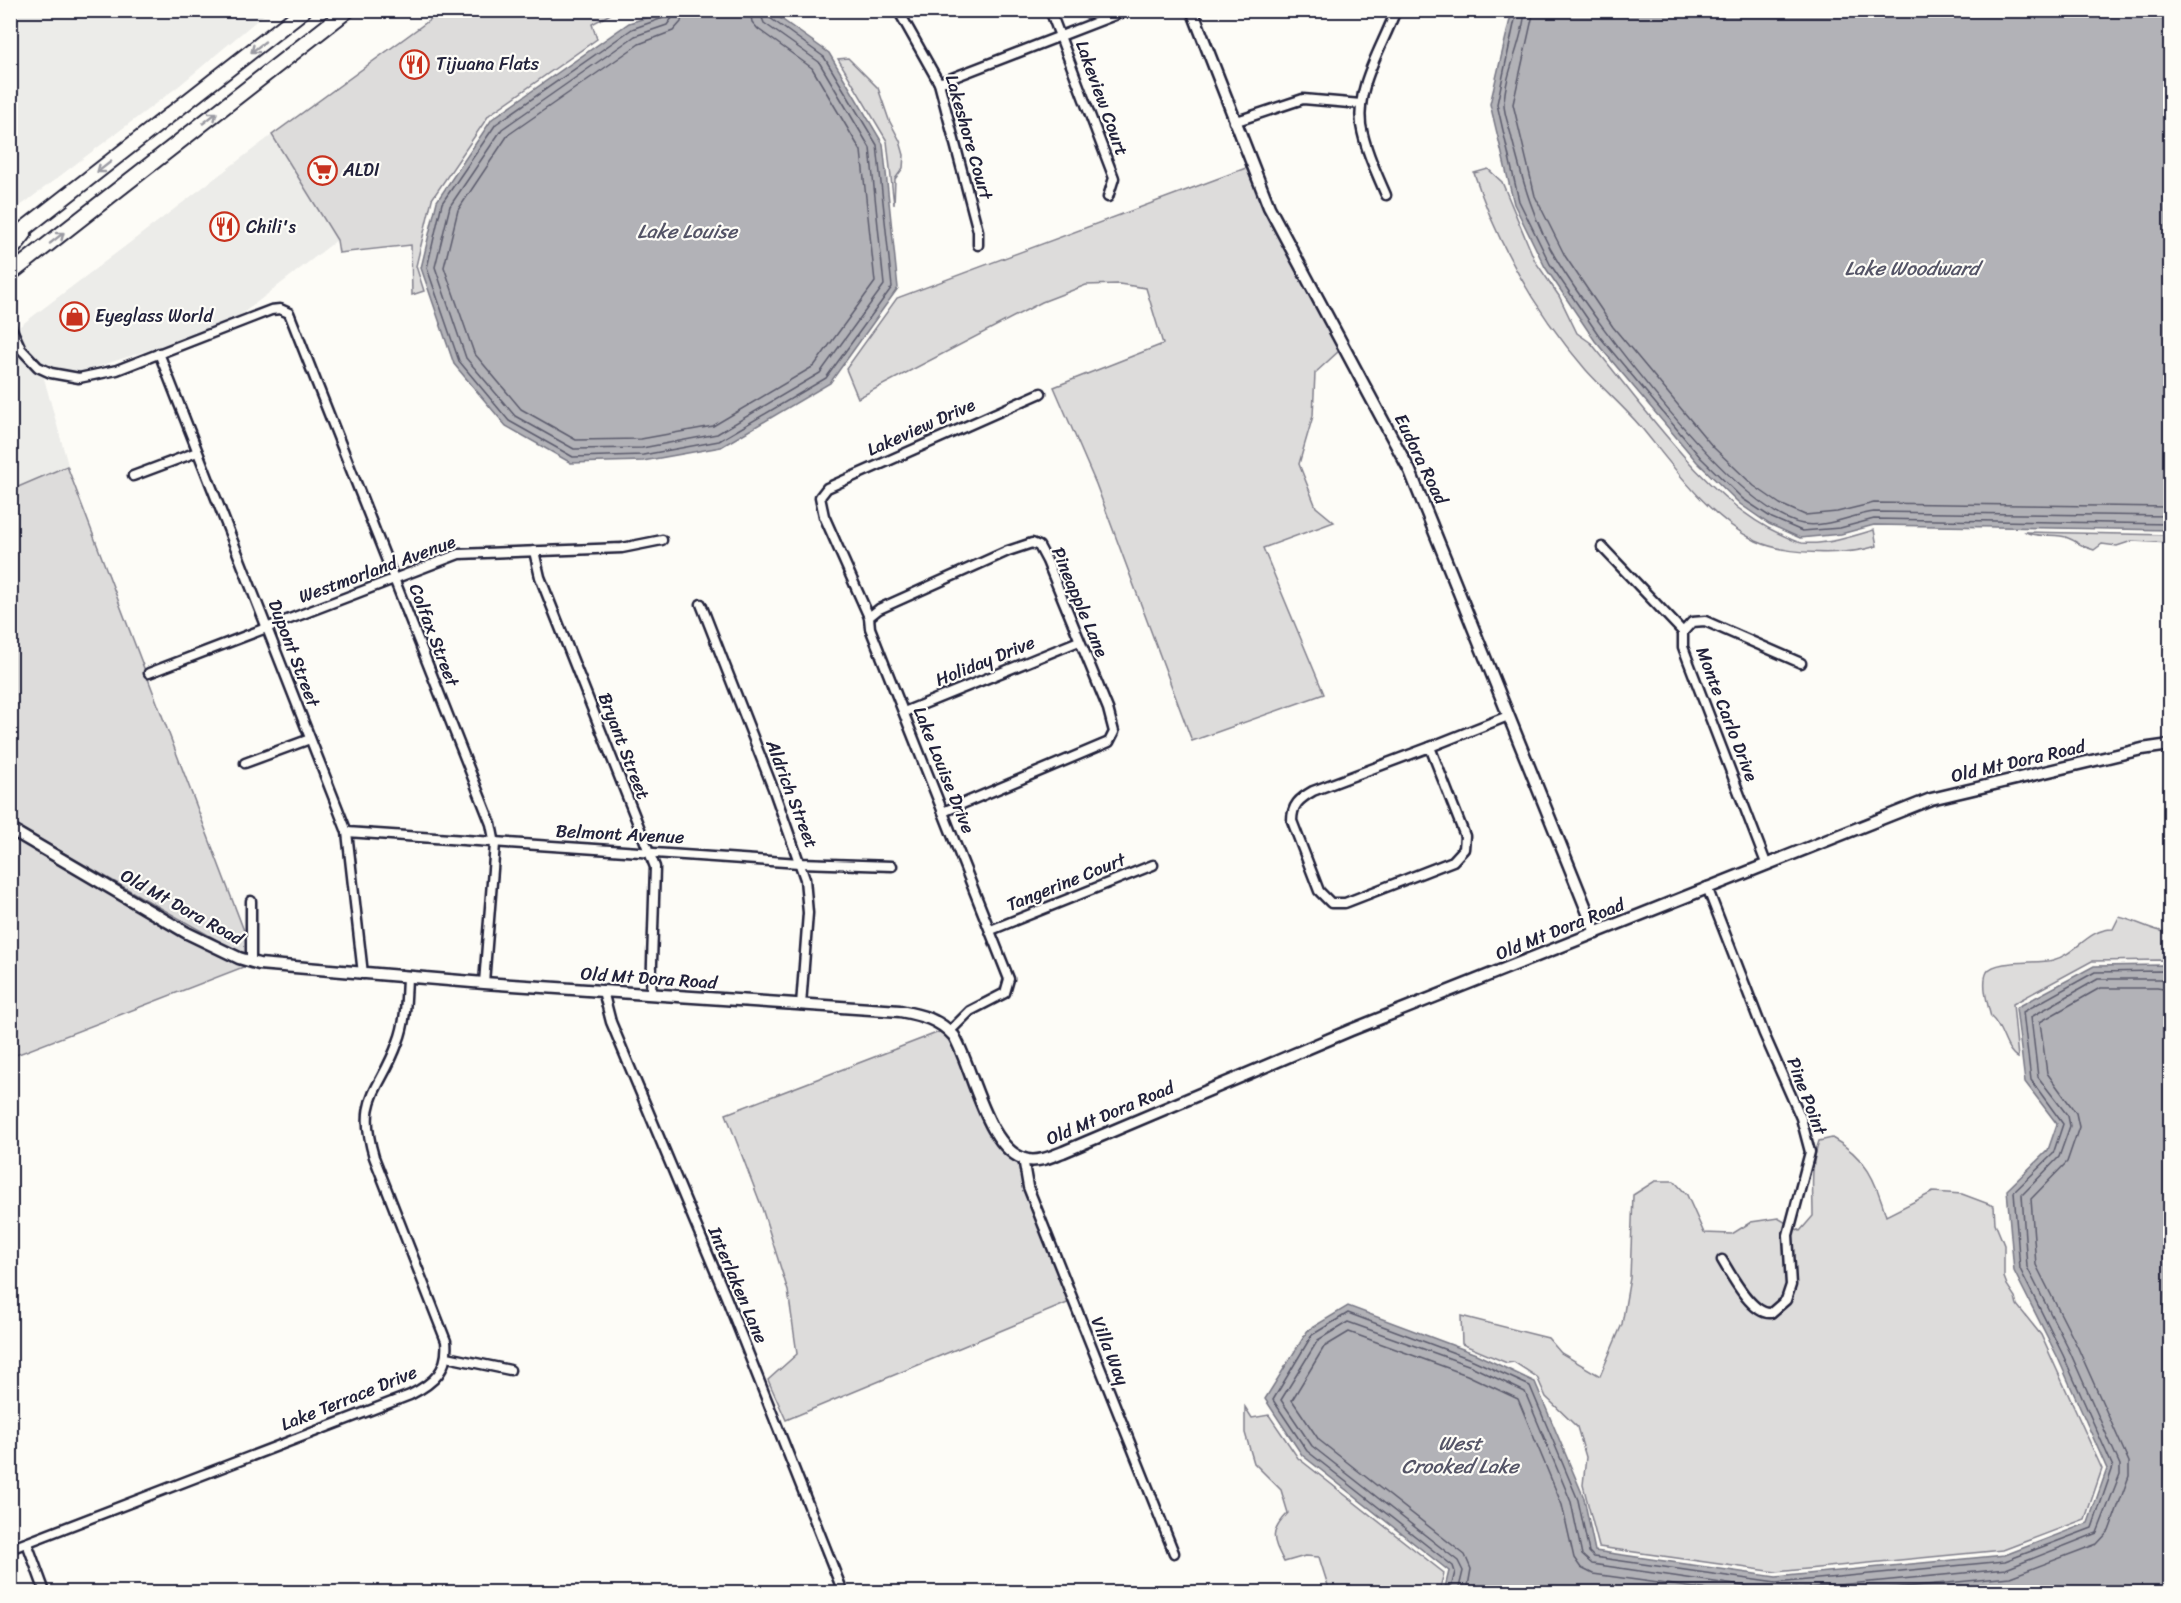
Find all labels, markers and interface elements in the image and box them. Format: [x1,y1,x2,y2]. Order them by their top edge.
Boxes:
street label: Lakeview Court [1066,36,1138,161]
one-way arrow [250,40,266,53]
restaurant icon: Tijuana Flats [399,48,431,80]
place label: Tijuana Flats [436,48,540,80]
street label: Lakeshore Court [936,71,1002,204]
one-way arrow [202,111,218,124]
supermarket icon: ALDI [306,154,338,186]
place label: ALDI [342,154,380,186]
one-way arrow [96,160,112,173]
restaurant icon: Chili's [209,211,241,243]
place label: Chili's [246,211,296,243]
water label: Lake Louise [637,214,739,249]
one-way arrow [48,232,64,245]
water label: Lake Woodward [1845,251,1985,286]
shop icon: Eyeglass World [58,300,90,332]
place label: Eyeglass World [95,300,214,332]
street label: Lakeview Drive [861,389,981,465]
street label: Eudora Road [1385,408,1458,511]
street label: Westmorland Avenue [294,526,460,612]
street label: Pineapple Lane [1042,542,1118,663]
street label: Colfax Street [400,579,469,692]
street label: Dupont Street [259,595,329,712]
street label: Holiday Drive [930,626,1040,696]
street label: Monte Carlo Drive [1687,642,1768,786]
street label: Bryant Street [589,688,659,804]
street label: Lake Louise Drive [904,701,984,839]
street label: Old Mt Dora Road [1948,730,2090,792]
street label: Aldrich Street [756,734,827,853]
street label: Belmont Avenue [555,815,685,853]
street label: Tangerine Court [1002,843,1131,920]
street label: Old Mt Dora Road [114,860,251,955]
street label: Old Mt Dora Road [1491,888,1631,969]
street label: Old Mt Dora Road [580,957,720,999]
street label: Pine Point [1778,1052,1837,1140]
street label: Old Mt Dora Road [1041,1071,1181,1154]
street label: Interlaken Lane [699,1221,777,1349]
street label: Villa Way [1082,1312,1139,1391]
street label: Lake Terrace Drive [276,1356,422,1440]
water label: West Crooked Lake [1401,1426,1520,1484]

